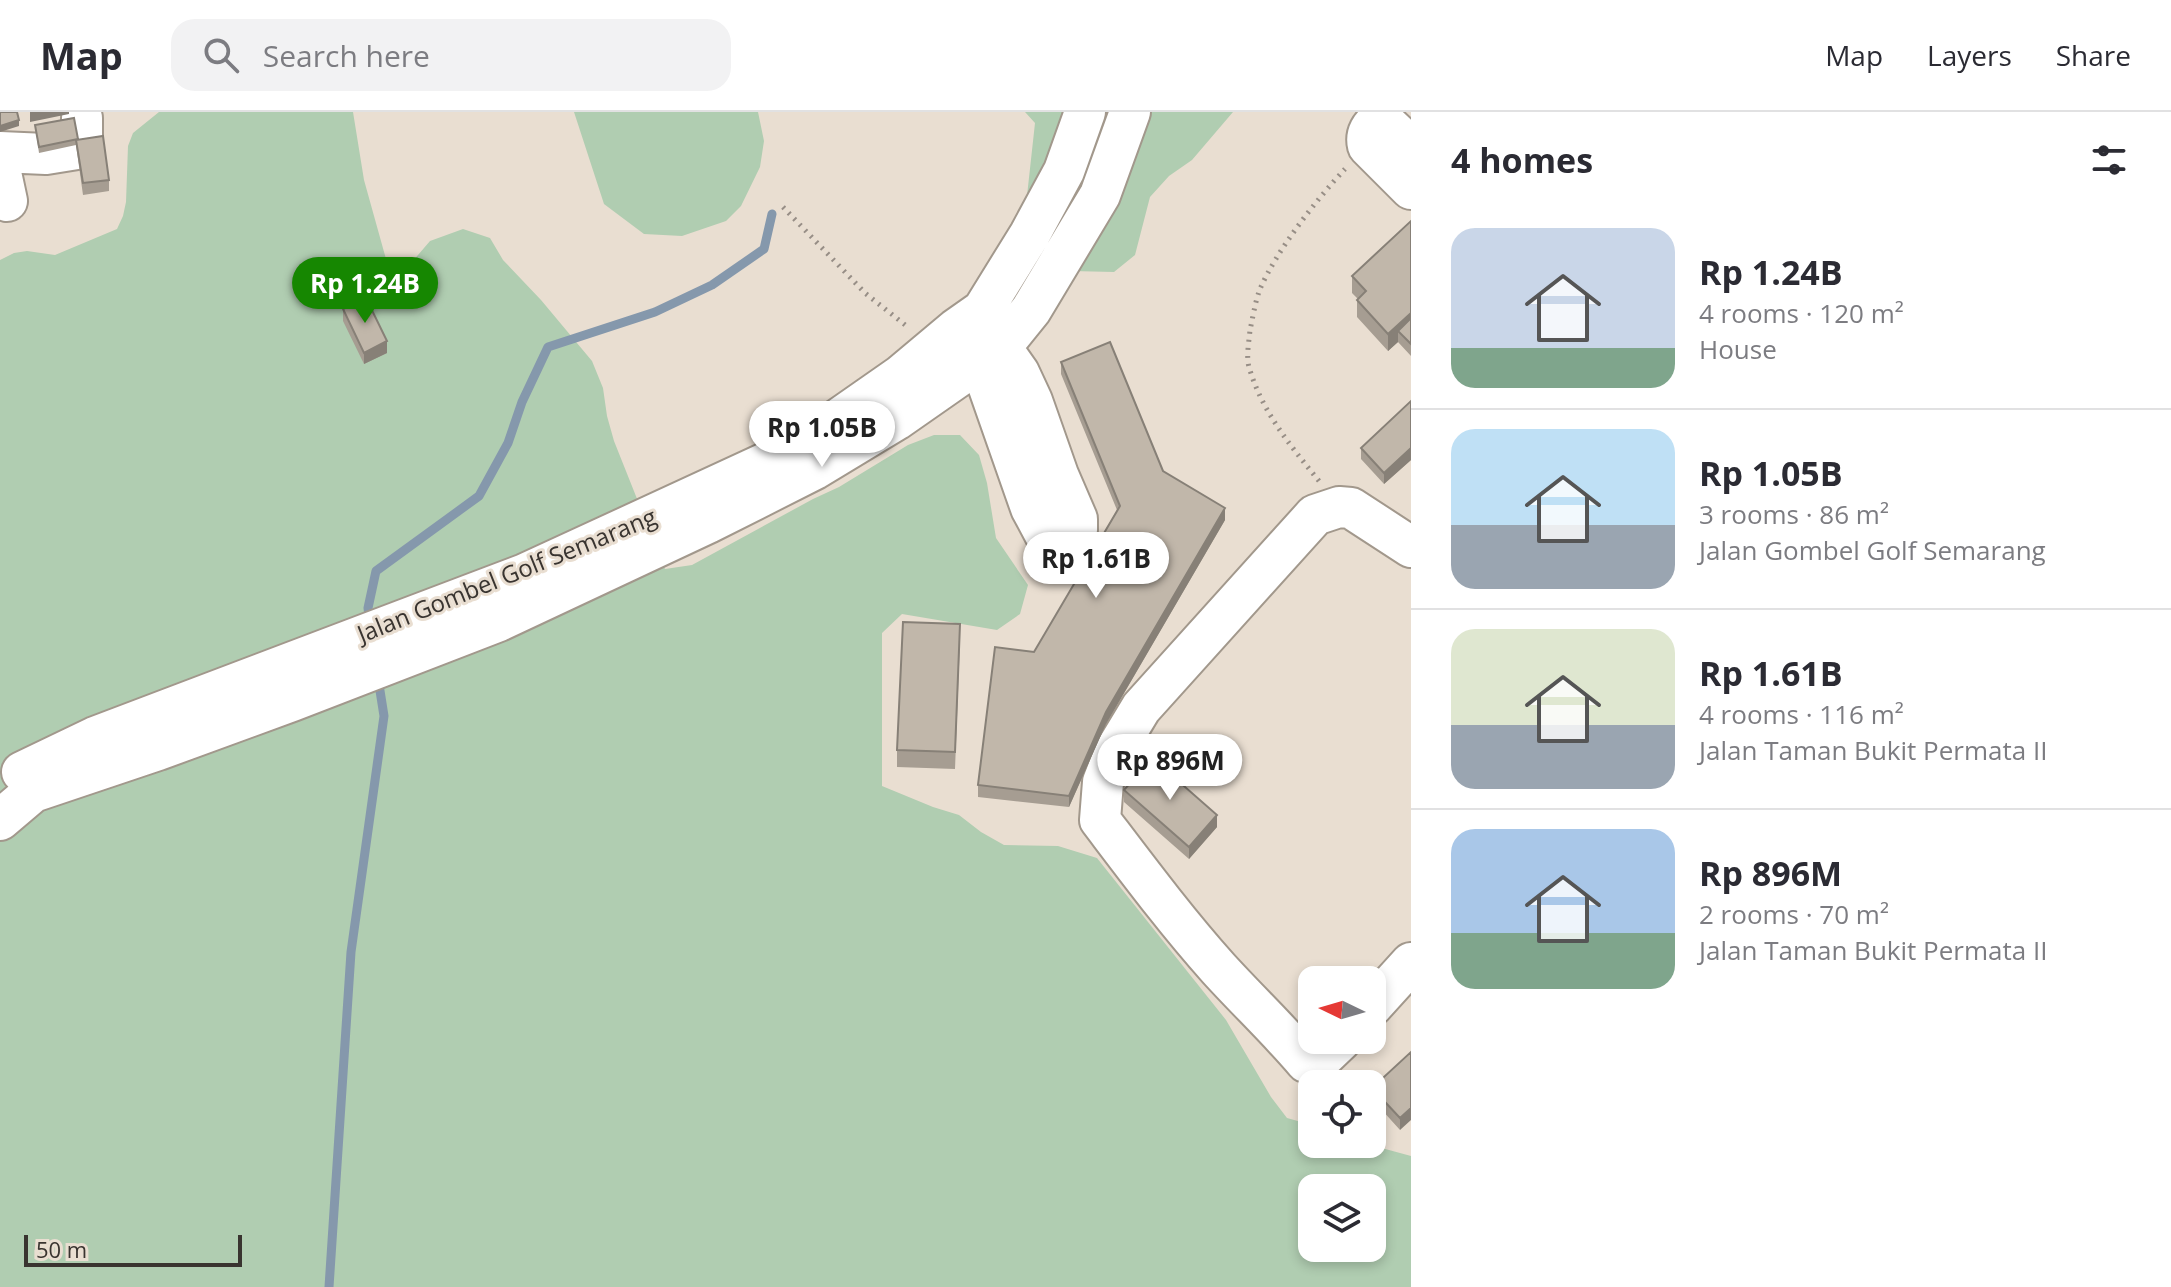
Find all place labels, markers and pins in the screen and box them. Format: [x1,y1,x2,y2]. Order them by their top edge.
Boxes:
pin: Rp 1.24B [282,257,448,325]
pin: Rp 1.05B [739,401,905,469]
pin: Rp 1.61B [1013,532,1179,600]
pin: Rp 896M [1096,734,1244,802]

